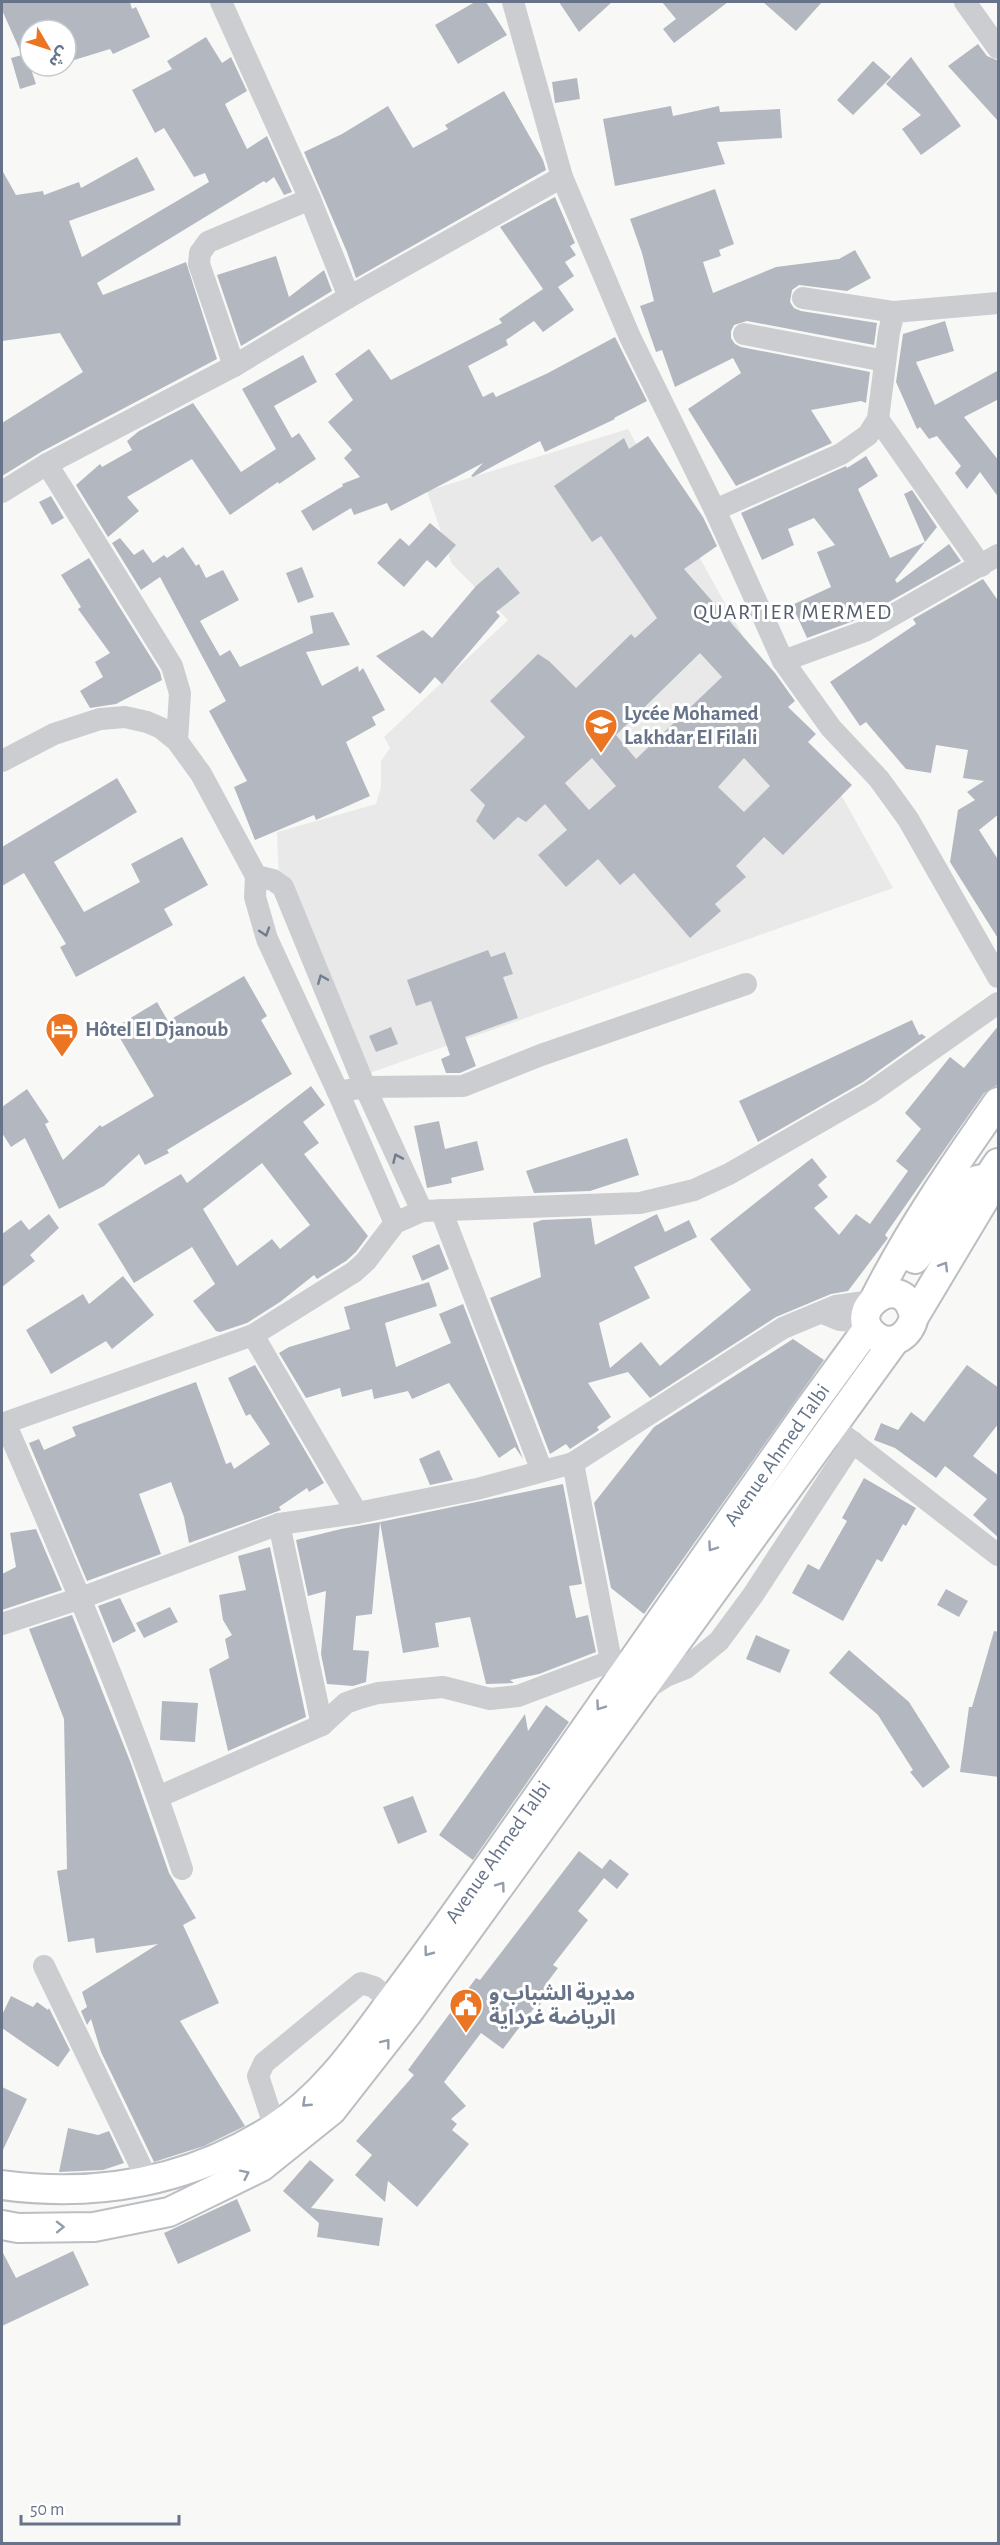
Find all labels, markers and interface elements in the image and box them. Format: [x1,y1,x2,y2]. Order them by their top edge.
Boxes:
north arrow [18,18,78,78]
text: ش [45,43,72,70]
district label: QUARTIER MERMED [693,601,893,623]
place label: Lycée Mohamed Lakhdar El Filali [624,703,759,748]
school or university icon: Lycée Mohamed Lakhdar El Filali [583,707,619,754]
one-way arrow [258,926,271,937]
one-way arrow [316,974,329,984]
hotel icon: Hôtel El Djanoub [44,1011,80,1058]
place label: Hôtel El Djanoub [85,1019,228,1040]
one-way arrow [392,1154,404,1165]
one-way arrow [937,1262,948,1273]
street label: Avenue Ahmed Talbi [720,1380,834,1530]
one-way arrow [708,1540,719,1551]
one-way arrow [596,1699,607,1710]
street label: Avenue Ahmed Talbi [441,1777,555,1927]
one-way arrow [494,1881,505,1892]
one-way arrow [424,1945,435,1956]
place label: مديرية الشباب و الرياضة غرداية [489,1982,635,2029]
public building icon: مديرية الشباب و الرياضة غرداية [448,1987,484,2034]
one-way arrow [378,2038,389,2049]
one-way arrow [302,2096,313,2107]
one-way arrow [238,2170,249,2182]
one-way arrow [55,2221,64,2233]
scale bar [21,2488,178,2526]
text: 50 m [30,2501,64,2519]

